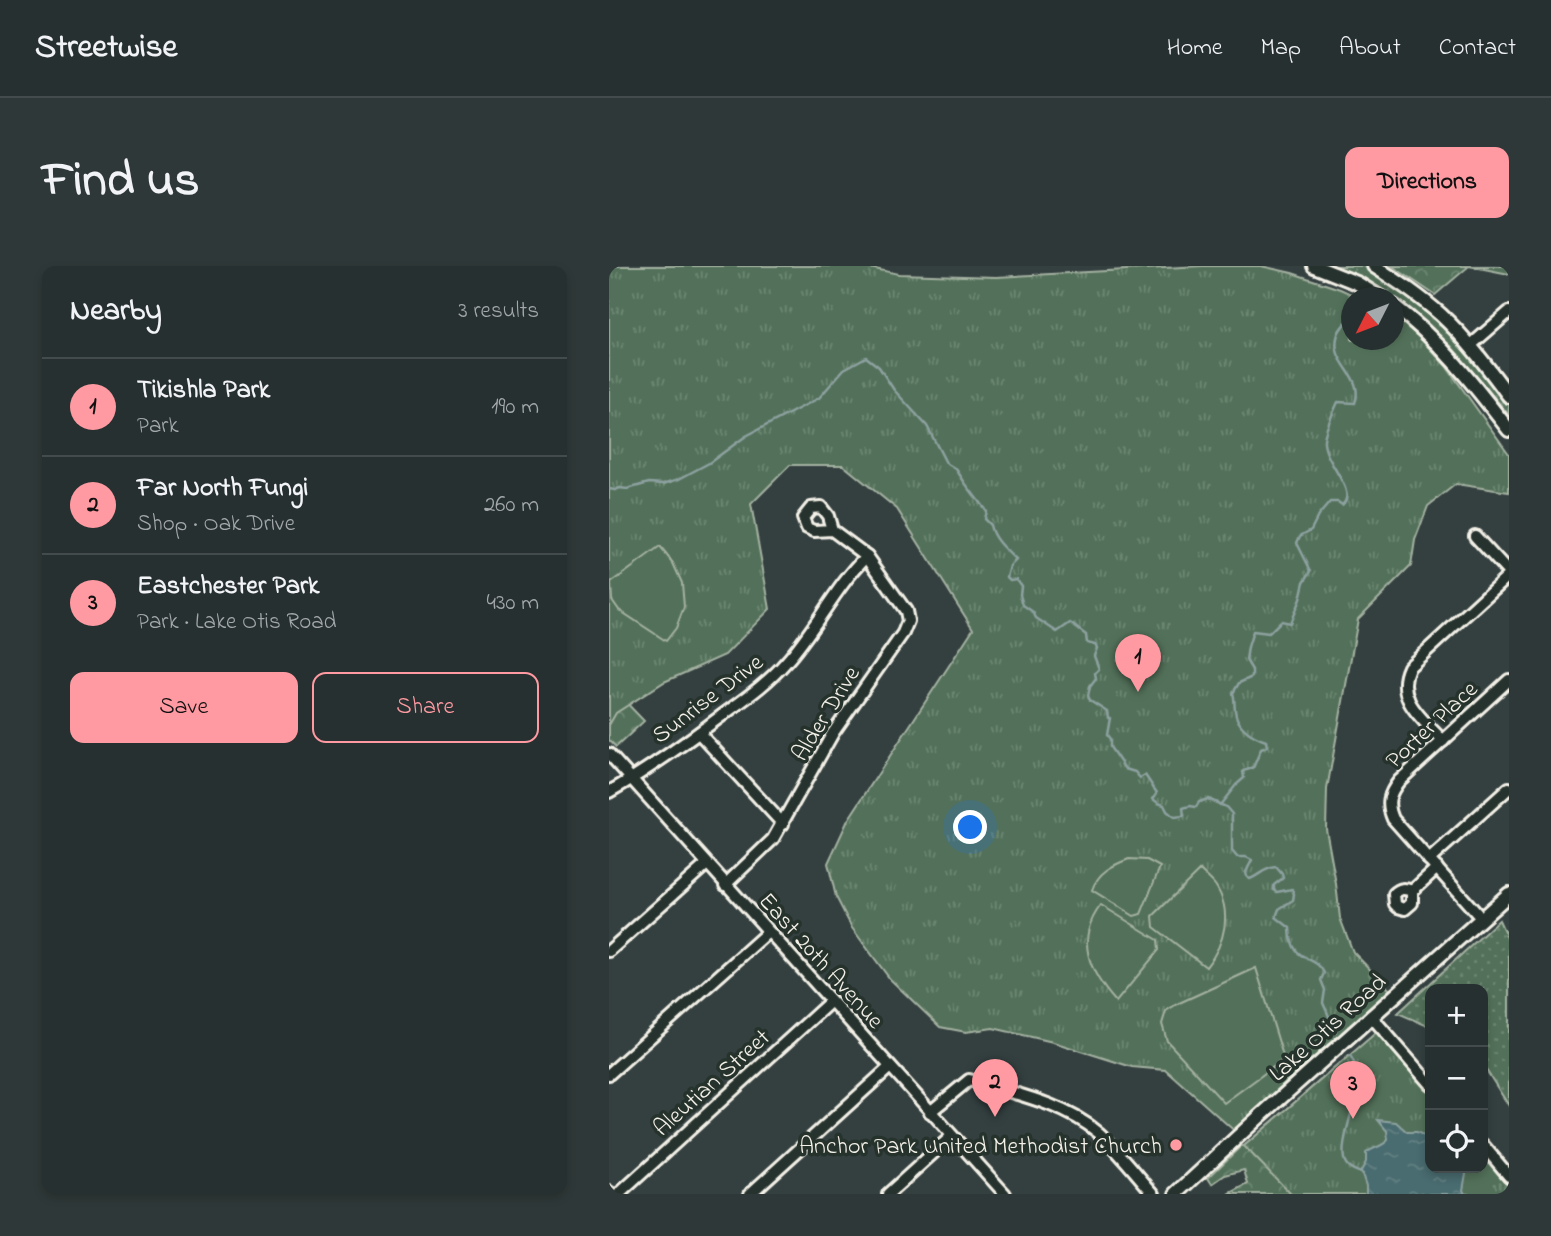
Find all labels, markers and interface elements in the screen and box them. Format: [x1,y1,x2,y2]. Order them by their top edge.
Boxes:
text: Streetwise [35,24,177,72]
text: Home [1167,31,1223,66]
text: Map [1261,31,1301,66]
text: About [1339,31,1401,66]
text: Contact [1439,31,1516,66]
text: Find us [42,146,199,218]
button: Directions [1345,147,1509,218]
north arrow [1341,287,1404,350]
text: Nearby [70,290,162,334]
text: 3 results [458,295,539,328]
text: Tikishla Park [137,372,270,410]
text: 1 [89,391,97,424]
text: 190 m [491,391,539,424]
text: Park [137,410,179,443]
text: Far North Fungi [137,470,308,508]
text: 2 [87,489,99,522]
text: 260 m [484,489,539,522]
text: Shop · Oak Drive [137,508,295,541]
text: Eastchester Park [137,568,319,606]
text: 3 [88,587,98,620]
text: 430 m [486,587,539,620]
text: Park · Lake Otis Road [137,606,336,639]
pin: 1 [1115,634,1161,692]
street label: Sunrise Drive [645,646,772,754]
street label: Alder Drive [784,660,870,769]
button: Save [70,672,298,743]
button: Share [312,672,539,743]
street label: Porter Place [1379,673,1487,778]
your location [953,810,987,844]
street label: East 20th Avenue [749,886,891,1038]
street label: Lake Otis Road [1262,966,1396,1091]
map controls [1425,984,1488,1173]
button: + [1425,984,1488,1047]
street label: Aleutian Street [646,1022,779,1146]
button: − [1425,1047,1488,1110]
pin: 2 [972,1059,1018,1117]
pin: 3 [1330,1061,1376,1119]
button: locate [1425,1110,1488,1173]
place label: Anchor Park United Methodist Church [799,1130,1162,1165]
marker: Anchor Park United Methodist Church [1168,1137,1184,1153]

